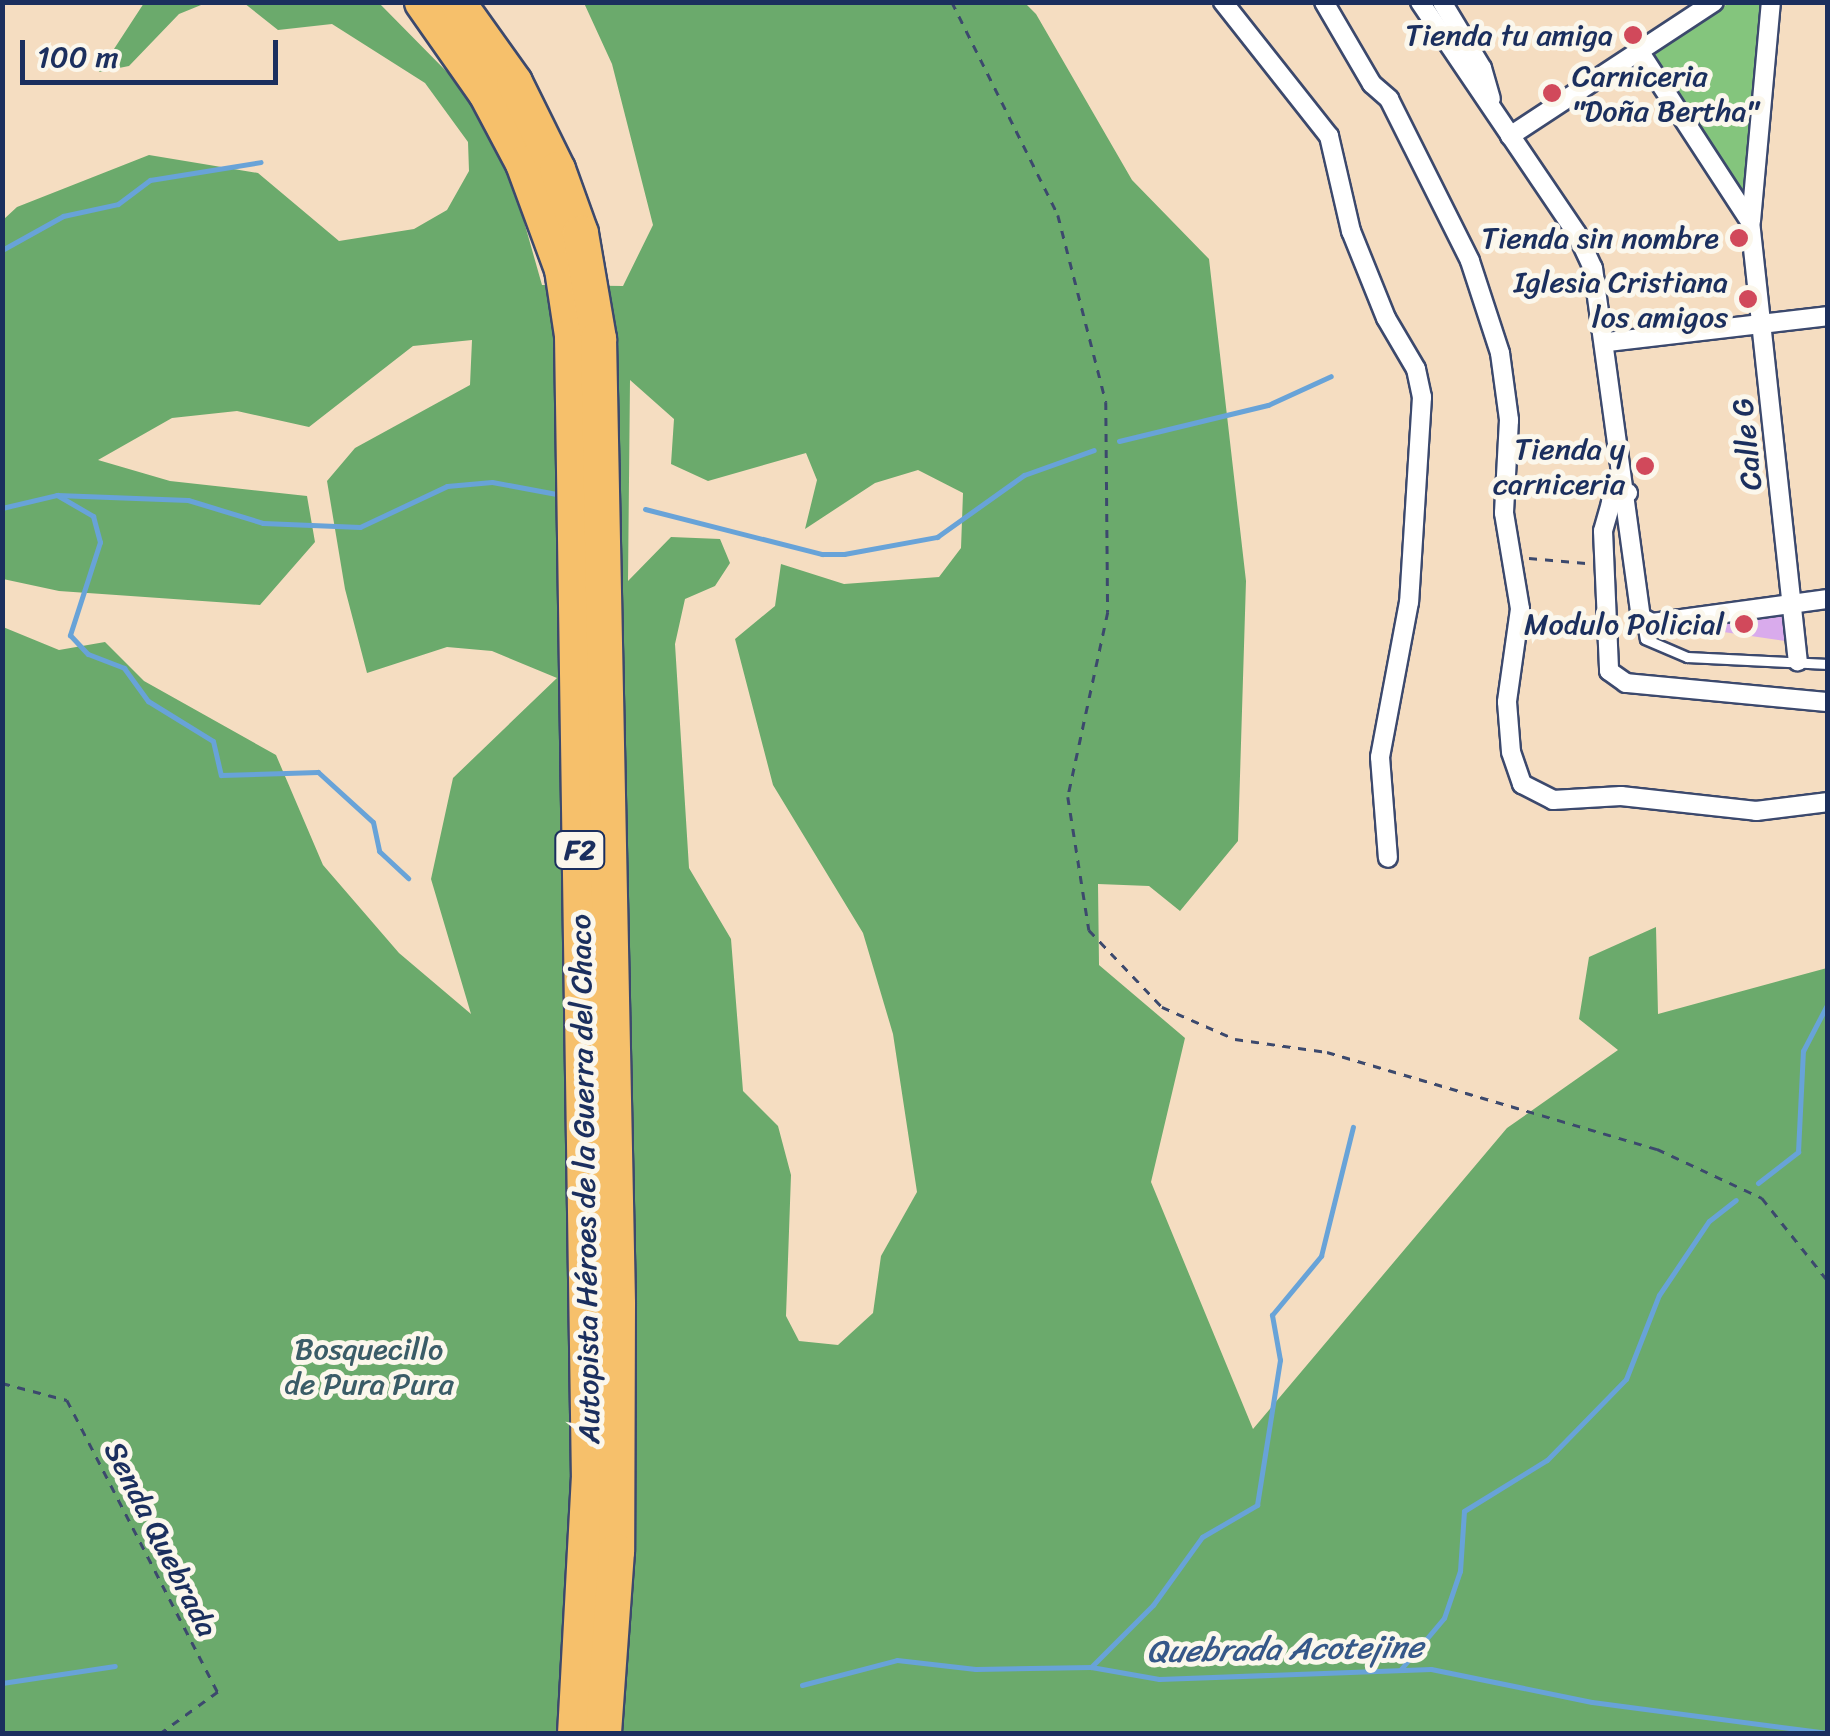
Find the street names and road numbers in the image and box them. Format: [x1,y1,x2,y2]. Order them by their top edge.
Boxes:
street label: Calle G [1724,396,1770,492]
road number: F2 [552,827,608,873]
street label: Autopista Héroes de la Guerra del Chaco [562,912,608,1446]
street label: Senda Quebrada [96,1435,226,1643]

